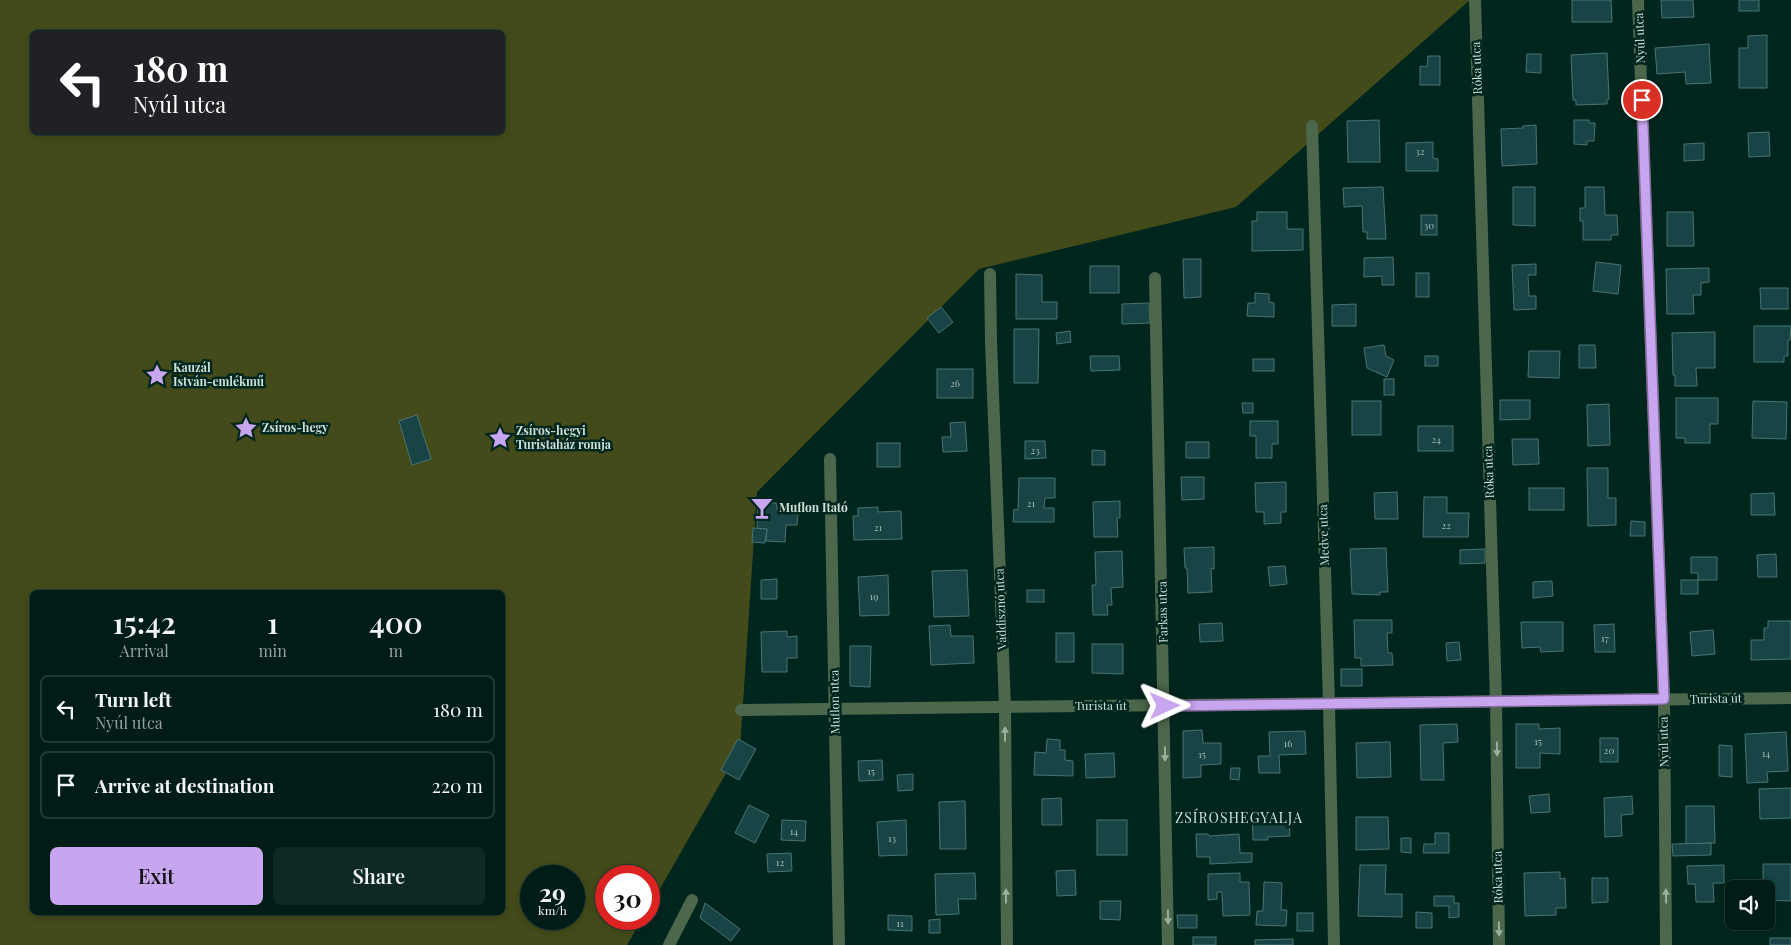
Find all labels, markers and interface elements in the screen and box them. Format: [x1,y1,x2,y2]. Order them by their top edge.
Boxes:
street label: Nyúl utca [1630,12,1648,64]
street label: Róka utca [1467,41,1485,95]
text: 180 m [133,44,228,91]
icon: left [50,50,115,115]
pin [1621,79,1663,121]
icon: arrive [1628,86,1656,114]
text: Nyúl utca [133,89,226,119]
house number: 32 [1415,144,1425,158]
house number: 30 [1424,218,1434,232]
place label: Kauzál István-emlékmű [173,359,265,389]
place icon: Kauzál István-emlékmű [144,362,170,388]
house number: 26 [950,376,960,390]
place icon: Zsíros-hegy [233,415,259,441]
place label: Zsíros-hegy [262,419,329,435]
place label: Zsíros-hegyi Turistaház romja [516,422,612,452]
place icon: Zsíros-hegyi Turistaház romja [487,425,513,451]
house number: 24 [1431,432,1441,446]
house number: 23 [1030,443,1040,457]
street label: Róka utca [1479,445,1497,499]
bar icon: Muflon Itató [749,495,775,521]
house number: 21 [1027,496,1036,510]
place label: Muflon Itató [779,499,848,515]
street label: Medve utca [1314,504,1332,566]
house number: 22 [1441,518,1451,532]
house number: 21 [874,520,883,534]
street label: Vaddisznó utca [991,568,1009,651]
street label: Farkas utca [1153,581,1171,643]
house number: 19 [870,589,878,603]
text: 15:42 [112,602,176,642]
text: 1 [267,602,278,642]
text: 400 [369,602,423,642]
house number: 17 [1601,631,1609,645]
text: Arrival [120,640,169,661]
text: min [258,640,287,661]
text: m [389,640,403,661]
street label: Muflon utca [825,670,843,734]
position arrow [1138,679,1190,731]
text: Turn left [95,686,172,712]
street label: Turista út [1690,690,1743,706]
icon: left [52,695,80,723]
text: 180 m [433,696,483,722]
street label: Turista út [1075,697,1128,713]
text: Nyúl utca [95,712,163,733]
street label: Nyúl utca [1655,716,1671,768]
one-way arrow [1001,726,1009,742]
house number: 15 [1534,734,1542,748]
house number: 16 [1284,736,1292,750]
one-way arrow [1493,741,1501,757]
house number: 20 [1604,743,1614,757]
house number: 14 [1762,746,1770,760]
one-way arrow [1162,747,1170,763]
house number: 15 [1198,747,1206,761]
house number: 15 [867,764,875,778]
icon: arrive [52,771,80,799]
text: Arrive at destination [95,772,275,798]
text: 220 m [432,772,483,798]
district label: ZSÍROSHEGYALJA [1175,808,1303,827]
house number: 14 [790,824,798,838]
house number: 13 [888,831,897,845]
button: Exit [50,847,263,905]
button: Share [273,847,485,905]
street label: Róka utca [1489,851,1505,903]
house number: 12 [776,855,784,869]
speed limit sign: 30 [595,865,660,930]
text: 29 [539,875,566,908]
map controls [1725,880,1775,930]
button: sound [1725,880,1775,930]
one-way arrow [1002,888,1010,904]
one-way arrow [1662,888,1670,904]
text: km/h [538,902,567,918]
one-way arrow [1164,909,1172,925]
house number: 11 [896,916,904,930]
one-way arrow [1495,921,1503,937]

